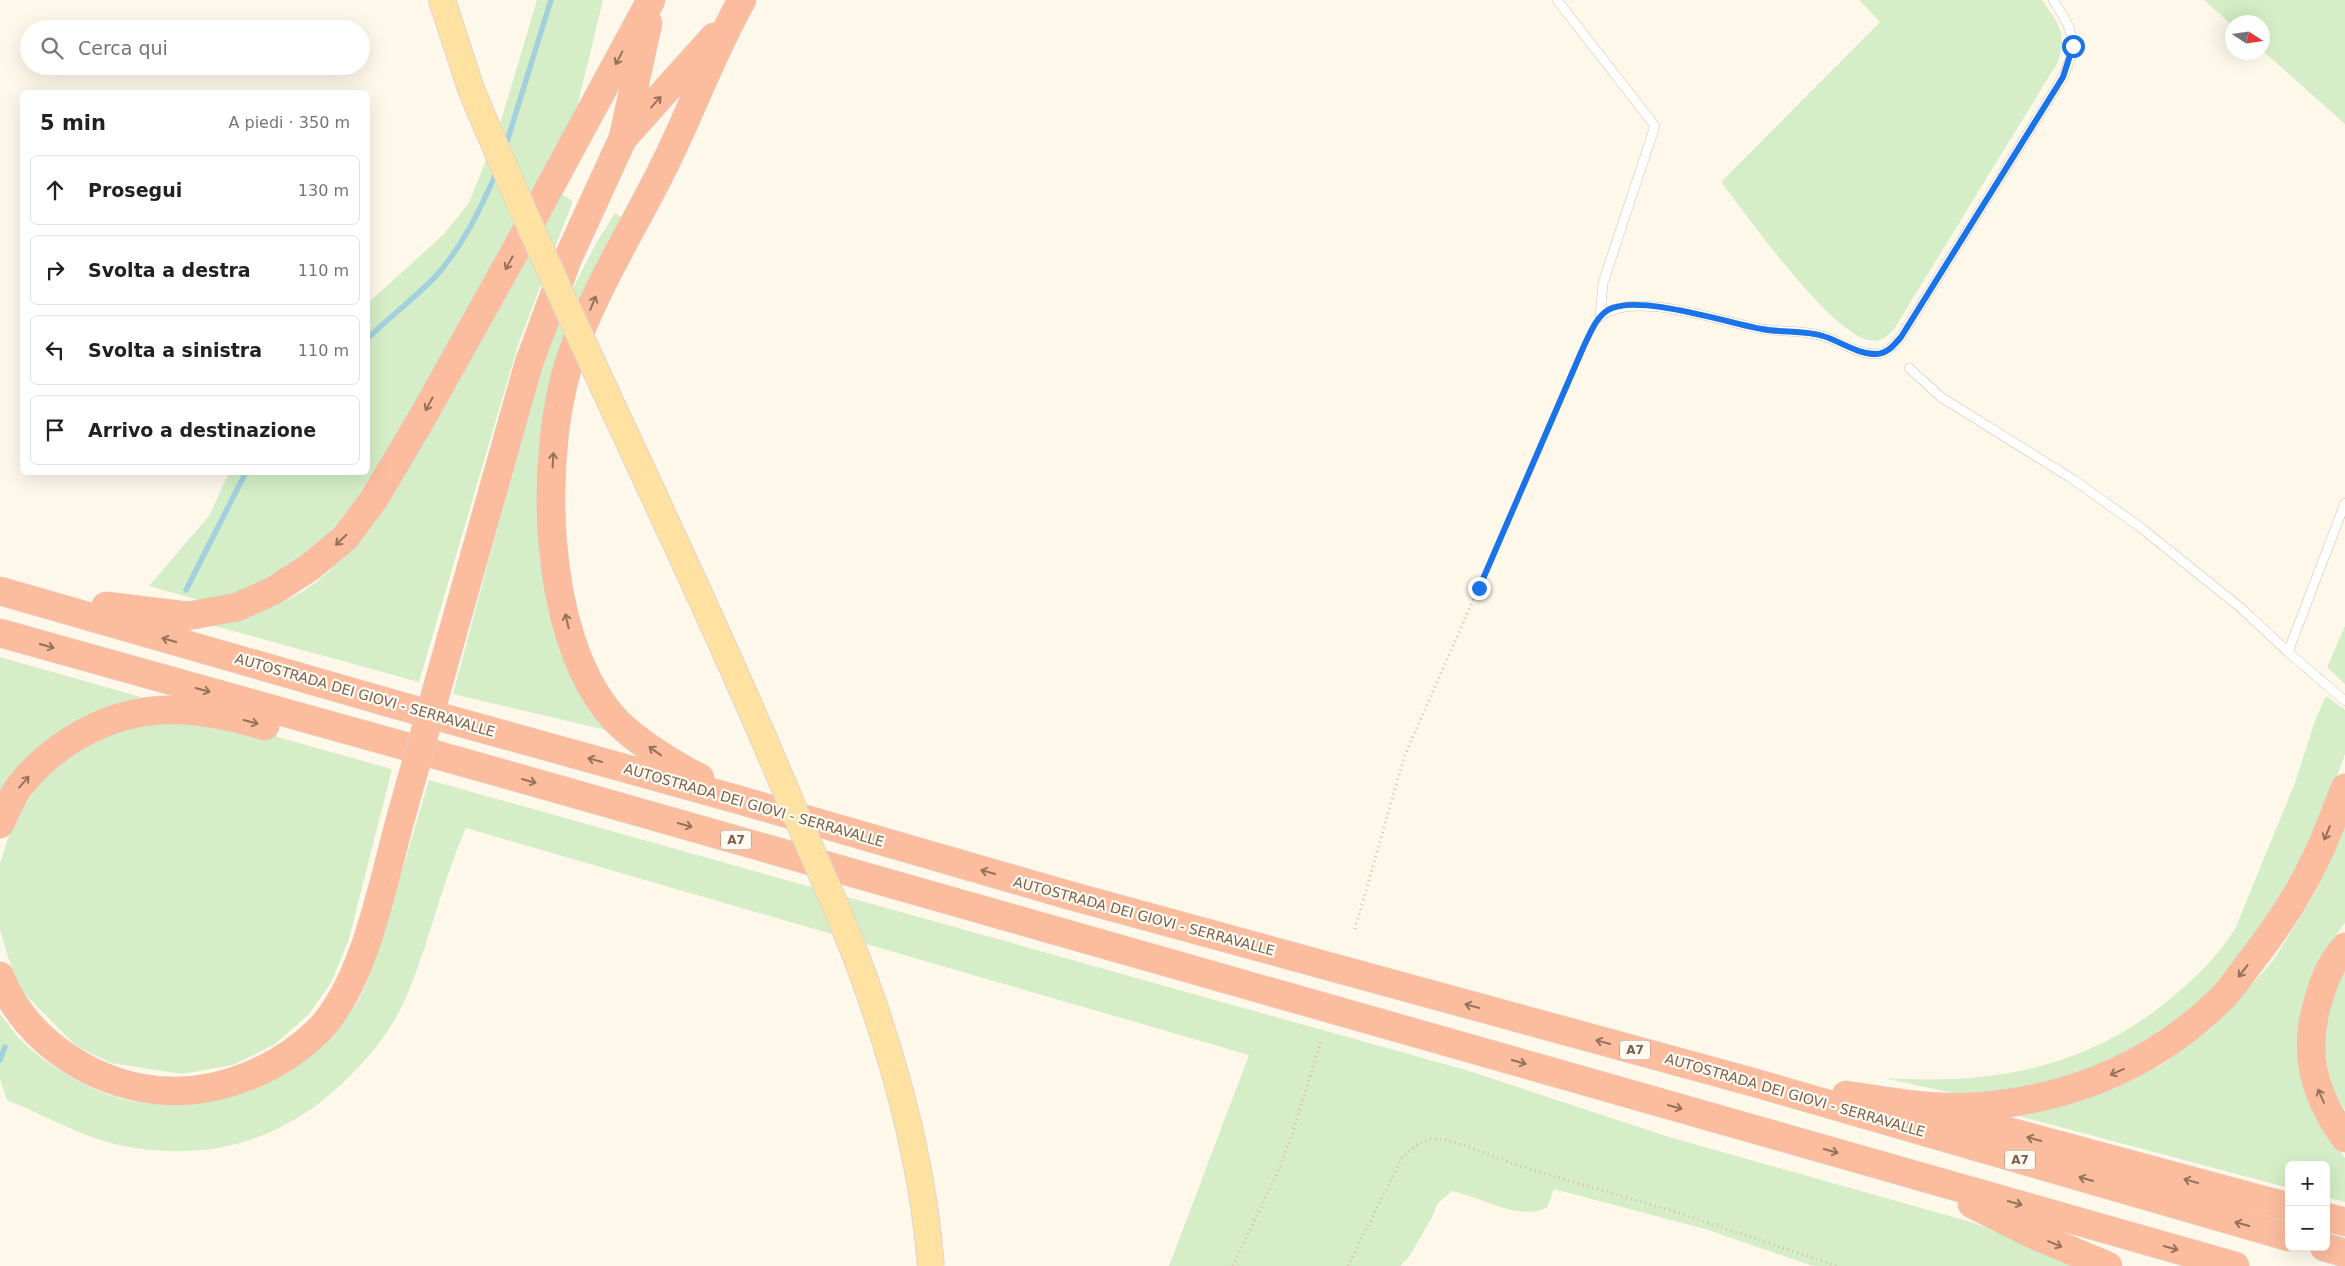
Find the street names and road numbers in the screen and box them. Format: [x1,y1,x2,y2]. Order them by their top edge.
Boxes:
street label: AUTOSTRADA DEI GIOVI - SERRAVALLE [233,650,497,740]
street label: AUTOSTRADA DEI GIOVI - SERRAVALLE [622,760,886,850]
road number: A7 [721,830,751,850]
street label: AUTOSTRADA DEI GIOVI - SERRAVALLE [1012,873,1276,959]
road number: A7 [1620,1040,1650,1060]
street label: AUTOSTRADA DEI GIOVI - SERRAVALLE [1663,1050,1927,1140]
road number: A7 [2005,1150,2035,1170]

